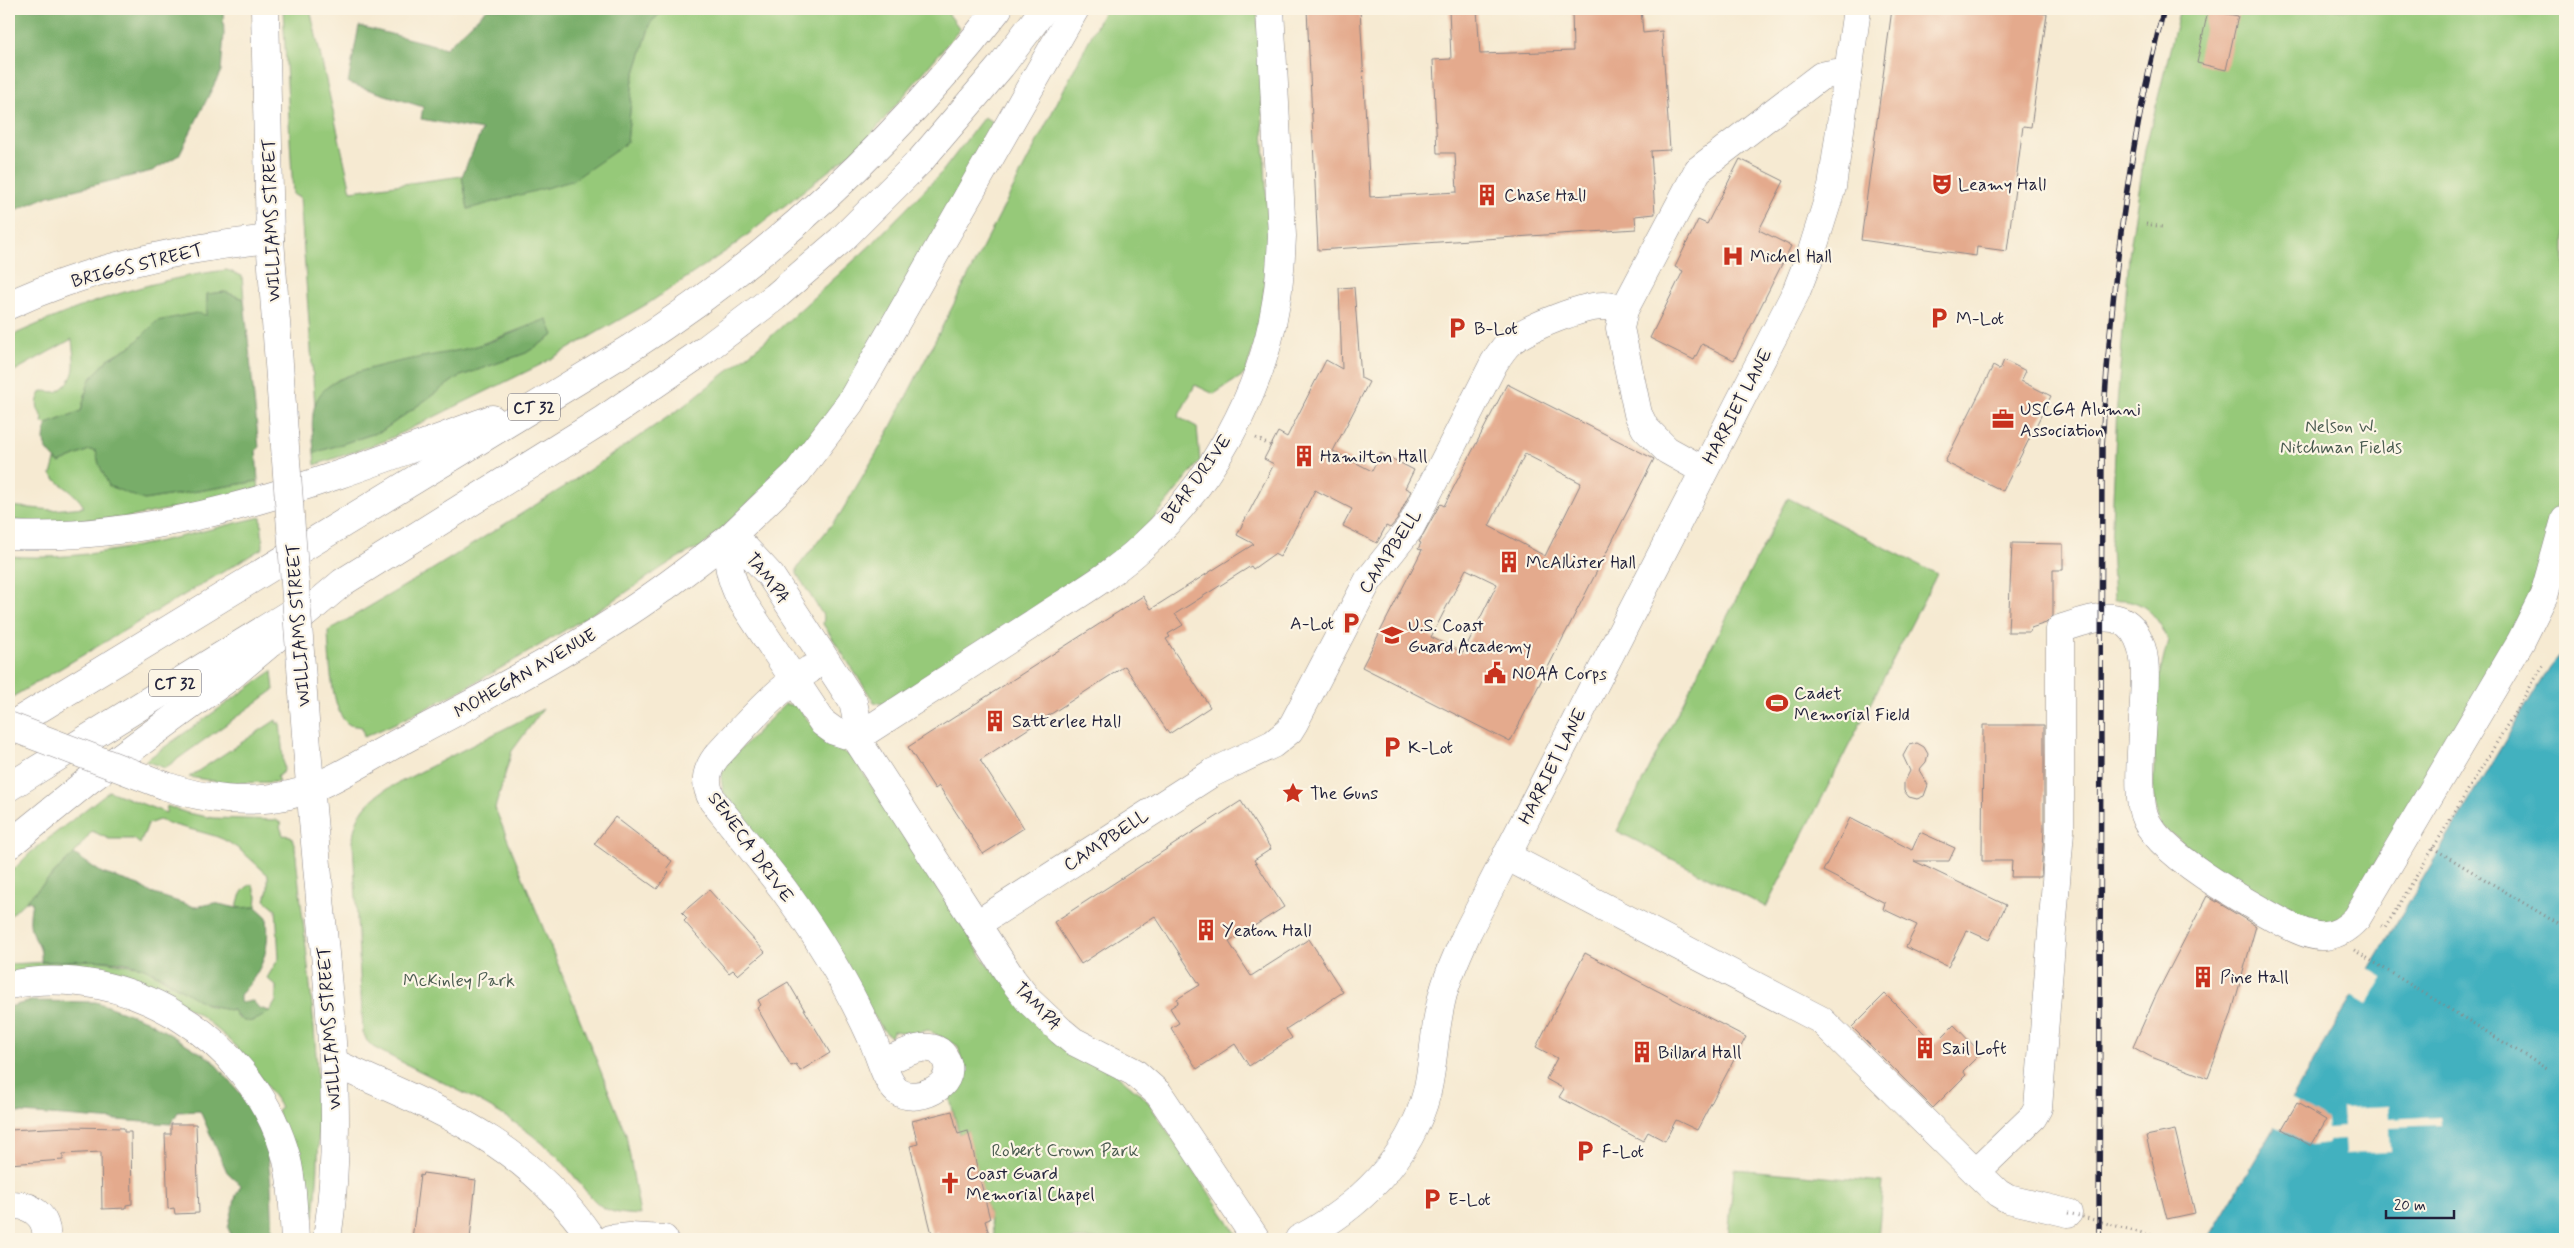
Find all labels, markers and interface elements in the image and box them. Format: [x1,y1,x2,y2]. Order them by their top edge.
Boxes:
street label: WILLIAMS STREET [257,138,287,302]
theatre icon: Leamy Hall [1929,171,1955,197]
place label: Leamy Hall [1958,173,2046,197]
building icon: Chase Hall [1474,182,1500,208]
place label: Chase Hall [1504,184,1586,208]
street label: BRIGGS STREET [69,238,206,294]
hospital icon: Michel Hall [1720,243,1746,269]
place label: Michel Hall [1750,245,1832,269]
parking icon: M-Lot [1926,305,1952,331]
place label: M-Lot [1956,307,2004,331]
parking icon: B-Lot [1444,315,1470,341]
place label: B-Lot [1474,317,1518,341]
street label: HARRIET LANE [1697,344,1779,468]
road number: CT 32 [508,394,560,421]
place label: USCGA Alumni Association [2020,398,2141,443]
office icon: USCGA Alumni Association [1990,406,2016,432]
park label: Nelson W. Nitchman Fields [2280,415,2402,460]
street label: BEAR DRIVE [1156,430,1238,529]
building icon: Hamilton Hall [1291,443,1317,469]
place label: Hamilton Hall [1320,445,1427,469]
street label: CAMPBELL [1354,504,1428,599]
street label: WILLIAMS STREET [281,542,317,707]
street label: TAMPA [740,548,795,609]
building icon: McAllister Hall [1496,549,1522,575]
place label: McAllister Hall [1526,551,1636,575]
parking icon: A-Lot [1338,610,1364,636]
place label: A-Lot [1290,612,1334,636]
place label: U.S. Coast Guard Academy [1408,614,1532,659]
school or university icon: U.S. Coast Guard Academy [1379,622,1405,648]
street label: MOHEGAN AVENUE [450,623,601,724]
public building icon: NOAA Corps [1482,660,1508,686]
place label: NOAA Corps [1512,662,1607,686]
road number: CT 32 [149,670,201,696]
place label: Cadet Memorial Field [1794,682,1910,727]
sports icon: Cadet Memorial Field [1764,690,1790,716]
street label: HARRIET LANE [1513,704,1593,829]
building icon: Satterlee Hall [982,708,1008,734]
place label: Satterlee Hall [1012,710,1121,734]
parking icon: K-Lot [1379,734,1405,760]
place label: K-Lot [1408,736,1453,760]
place icon: The Guns [1280,780,1306,806]
place label: The Guns [1310,782,1378,806]
street label: SENECA DRIVE [702,787,799,908]
street label: CAMPBELL [1059,804,1154,877]
building icon: Yeaton Hall [1193,917,1219,943]
place label: Yeaton Hall [1222,919,1311,943]
street label: WILLIAMS STREET [312,945,348,1110]
building icon: Pine Hall [2190,964,2216,990]
place label: Pine Hall [2220,966,2289,990]
park label: McKinley Park [403,969,515,993]
street label: TAMPA [1008,977,1066,1036]
building icon: Sail Loft [1912,1035,1938,1061]
place label: Sail Loft [1942,1037,2007,1061]
building icon: Billard Hall [1629,1039,1655,1065]
place label: Billard Hall [1658,1041,1741,1065]
parking icon: F-Lot [1572,1138,1598,1164]
park label: Robert Crown Park [991,1139,1139,1163]
place label: F-Lot [1602,1140,1644,1164]
place label: Coast Guard Memorial Chapel [966,1162,1095,1207]
church icon: Coast Guard Memorial Chapel [937,1170,963,1196]
parking icon: E-Lot [1419,1186,1445,1212]
place label: E-Lot [1448,1188,1491,1212]
scale bar [2386,1188,2454,1220]
text: 20 m [2394,1196,2426,1216]

